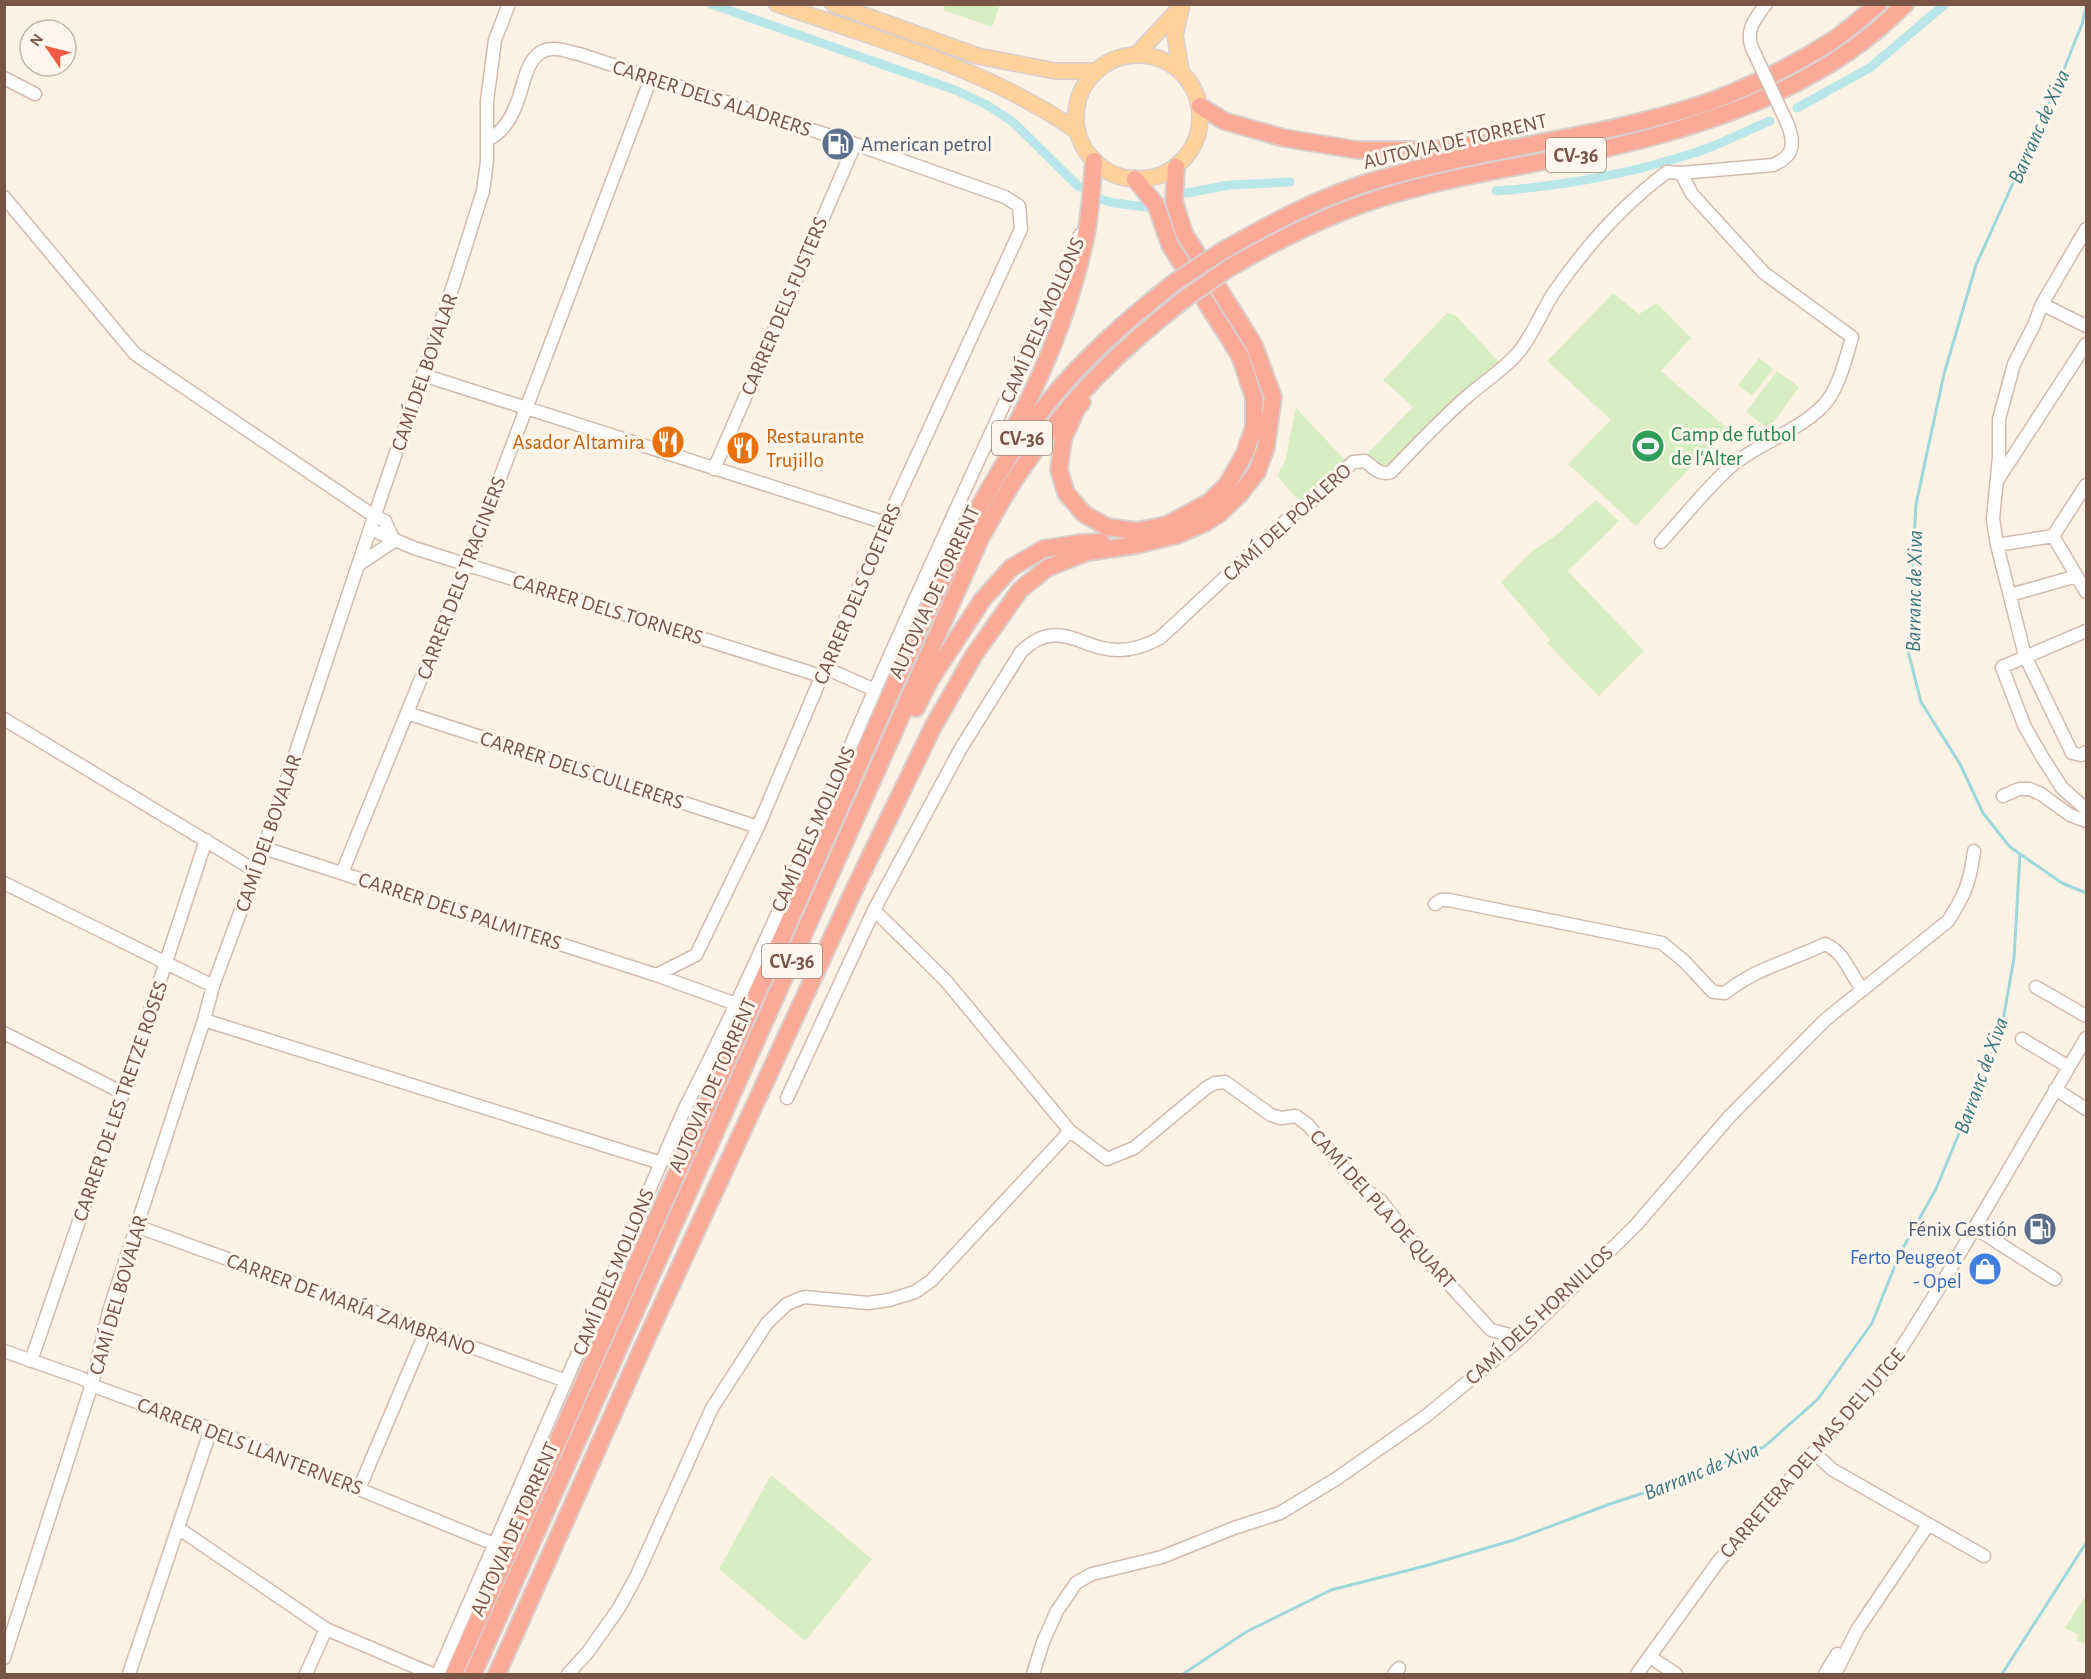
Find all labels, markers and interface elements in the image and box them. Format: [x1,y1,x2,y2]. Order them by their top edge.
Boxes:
north arrow [18,18,78,78]
text: N [27,31,46,49]
street label: CARRER DELS ALADRERS [610,56,814,141]
water label: Barranc de Xiva [2004,66,2074,187]
street label: AUTOVIA DE TORRENT [1361,110,1549,173]
fuel station icon: American petrol [820,126,856,162]
place label: American petrol [861,134,992,155]
road number: CV-36 [1546,138,1606,172]
street label: CARRER DELS FUSTERS [737,214,832,398]
street label: CAMÍ DELS MOLLONS [995,233,1088,406]
street label: CAMÍ DEL BOVALAR [386,290,461,454]
road number: CV-36 [992,421,1052,455]
restaurant icon: Asador Altamira [650,424,686,460]
place label: Camp de futbol de l'Alter [1671,424,1796,469]
place label: Restaurante Trujillo [766,426,864,471]
sports icon: Camp de futbol de l'Alter [1630,428,1666,464]
restaurant icon: Restaurante Trujillo [725,430,761,466]
place label: Asador Altamira [513,432,645,453]
street label: CAMÍ DEL POALERO [1218,458,1355,585]
street label: CARRER DELS TRAGINERS [413,474,510,683]
street label: CARRER DELS COETERS [810,501,905,687]
street label: AUTOVIA DE TORRENT [885,503,984,682]
water label: Barranc de Xiva [1902,530,1926,652]
street label: CARRER DELS TORNERS [510,571,706,648]
street label: CARRER DELS CULLERERS [478,728,686,813]
street label: CAMÍ DELS MOLLONS [766,742,859,915]
street label: CAMÍ DEL BOVALAR [230,751,305,915]
street label: CARRER DELS PALMITERS [356,869,564,954]
road number: CV-36 [762,944,822,978]
street label: CARRER DE LES TRETZE ROSES [69,978,172,1224]
street label: AUTOVIA DE TORRENT [665,995,760,1175]
water label: Barranc de Xiva [1950,1014,2012,1137]
street label: CAMÍ DEL PLA DE QUART [1306,1124,1461,1293]
street label: CAMÍ DELS MOLLONS [567,1185,658,1359]
fuel station icon: Fénix Gestión [2022,1211,2058,1247]
street label: CAMÍ DEL BOVALAR [84,1212,151,1377]
place label: Fénix Gestión [1908,1219,2017,1240]
street label: CAMÍ DELS HORNILLOS [1460,1240,1617,1389]
place label: Ferto Peugeot - Opel [1850,1247,1962,1292]
street label: CARRER DE MARÍA ZAMBRANO [224,1248,478,1359]
shop icon: Ferto Peugeot - Opel [1967,1251,2003,1287]
street label: CARRETERA DEL MAS DEL JUTGE [1716,1345,1909,1562]
street label: CARRER DELS LLANTERNERS [134,1394,365,1499]
water label: Barranc de Xiva [1641,1438,1762,1504]
street label: AUTOVIA DE TORRENT [467,1439,562,1619]

